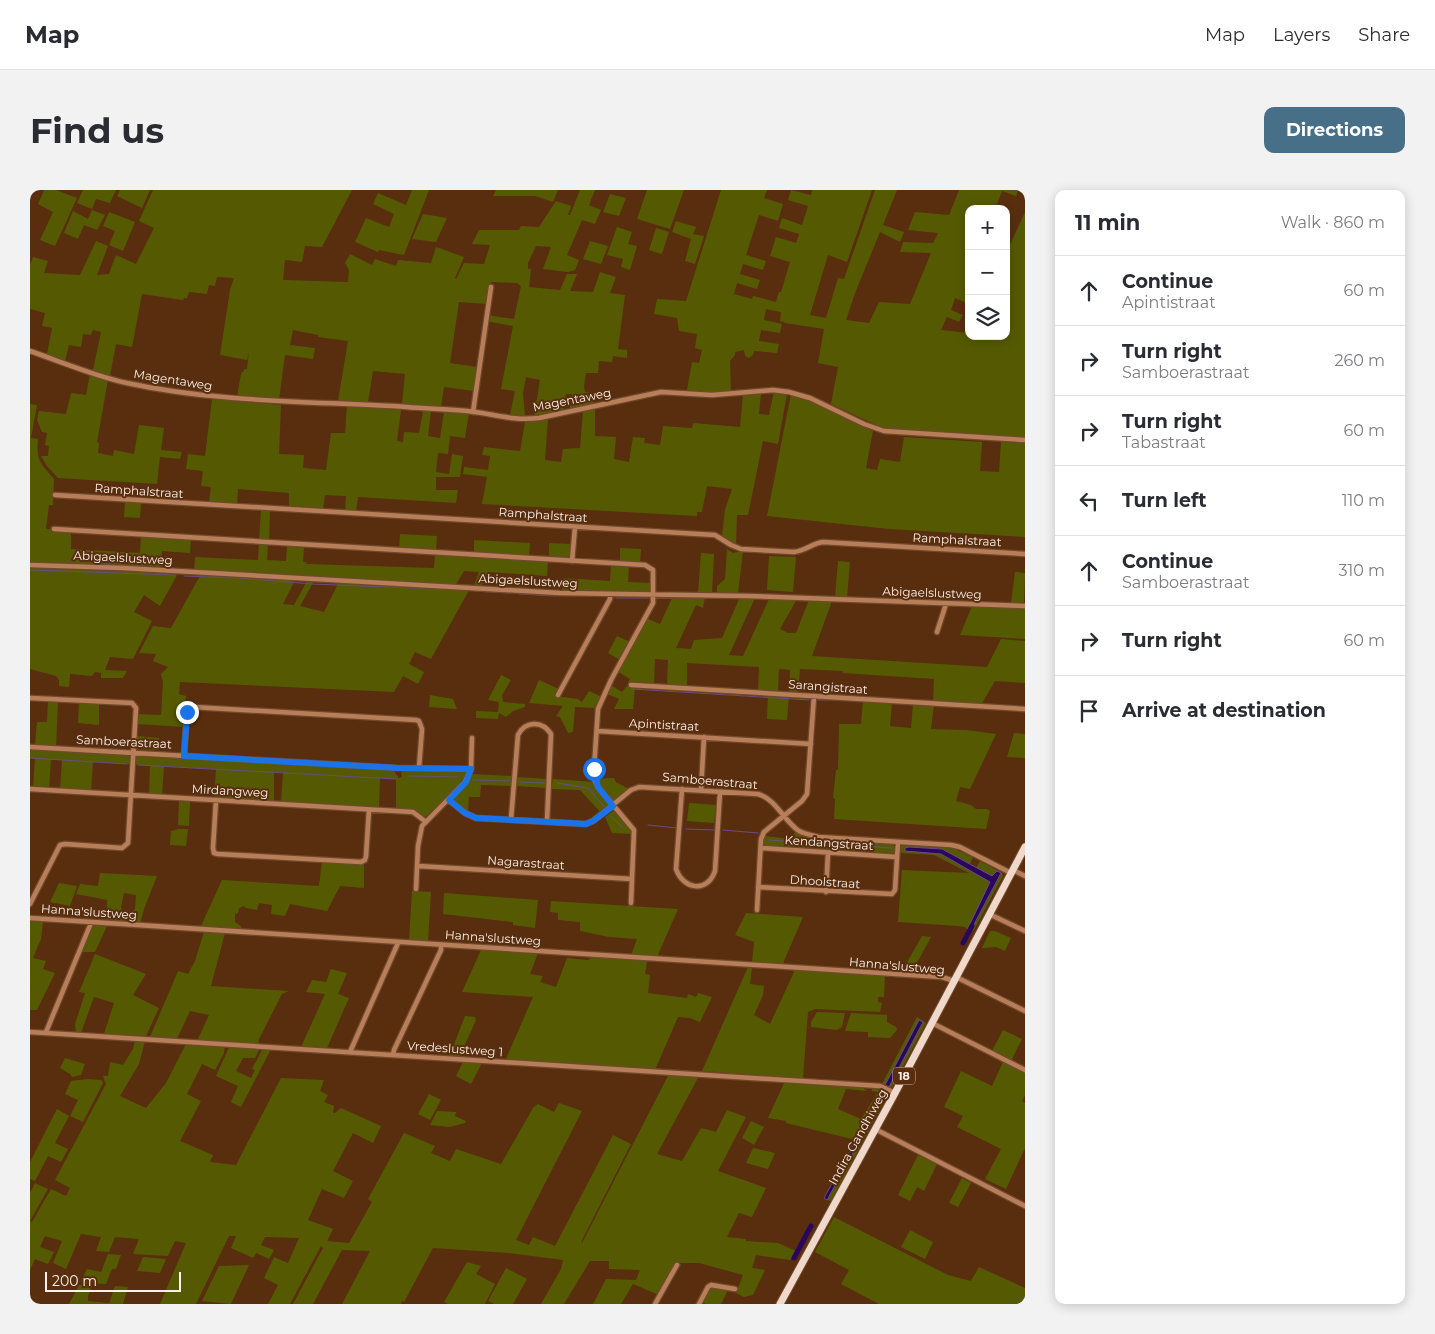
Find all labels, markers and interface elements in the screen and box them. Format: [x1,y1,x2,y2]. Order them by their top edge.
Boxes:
text: Map [25,20,79,49]
text: Map [1205,24,1245,46]
text: Layers [1273,24,1330,46]
text: Share [1358,24,1410,46]
button: Directions [1264,107,1405,153]
text: Find us [30,109,164,152]
map controls [965,205,1010,340]
button: + [965,205,1010,250]
text: 11 min [1075,210,1140,235]
text: Walk · 860 m [1281,213,1385,232]
button: − [965,250,1010,295]
text: Continue [1122,270,1213,293]
icon: ahead [1075,277,1103,305]
text: 60 m [1343,281,1385,300]
text: Apintistraat [1122,293,1216,312]
button: layers [965,295,1010,340]
text: Turn right [1122,340,1222,363]
icon: right [1075,347,1103,375]
text: 260 m [1334,351,1385,370]
text: Samboerastraat [1122,363,1249,382]
street label: Magentaweg [133,366,214,393]
street label: Magentaweg [531,385,612,414]
text: Turn right [1122,410,1222,433]
icon: right [1075,417,1103,445]
text: 60 m [1343,421,1385,440]
text: Tabastraat [1122,433,1206,452]
street label: Ramphalstraat [94,480,184,501]
icon: left [1075,487,1103,515]
text: Turn left [1122,489,1207,512]
text: 110 m [1342,491,1385,510]
street label: Ramphalstraat [498,504,588,525]
street label: Ramphalstraat [912,530,1002,549]
street label: Abigaelslustweg [73,547,173,568]
text: Continue [1122,550,1213,573]
icon: ahead [1075,557,1103,585]
text: 310 m [1338,561,1385,580]
street label: Abigaelslustweg [478,570,578,591]
text: Samboerastraat [1122,573,1249,592]
street label: Abigaelslustweg [882,583,982,602]
icon: right [1075,627,1103,655]
text: Turn right [1122,629,1222,652]
text: 60 m [1343,631,1385,650]
street label: Sarangistraat [788,676,868,697]
icon: arrive [1075,697,1103,725]
text: Arrive at destination [1122,699,1326,722]
route end [176,701,199,724]
street label: Apintistraat [629,715,700,734]
street label: Samboerastraat [76,732,172,751]
route start [583,758,606,781]
street label: Samboerastraat [662,769,758,792]
street label: Mirdangweg [191,781,269,800]
street label: Kendangstraat [784,832,874,853]
street label: Nagarastraat [487,852,565,873]
street label: Dhoolstraat [789,872,861,891]
street label: Hanna'slustweg [41,901,138,922]
street label: Hanna'slustweg [445,927,542,948]
street label: Hanna'slustweg [848,954,946,977]
street label: Vredeslustweg 1 [406,1038,504,1059]
road number: 18 [893,1068,915,1084]
street label: Indira Gandhiweg [825,1086,890,1187]
scale bar [45,1269,181,1292]
text: 200 m [52,1272,97,1290]

